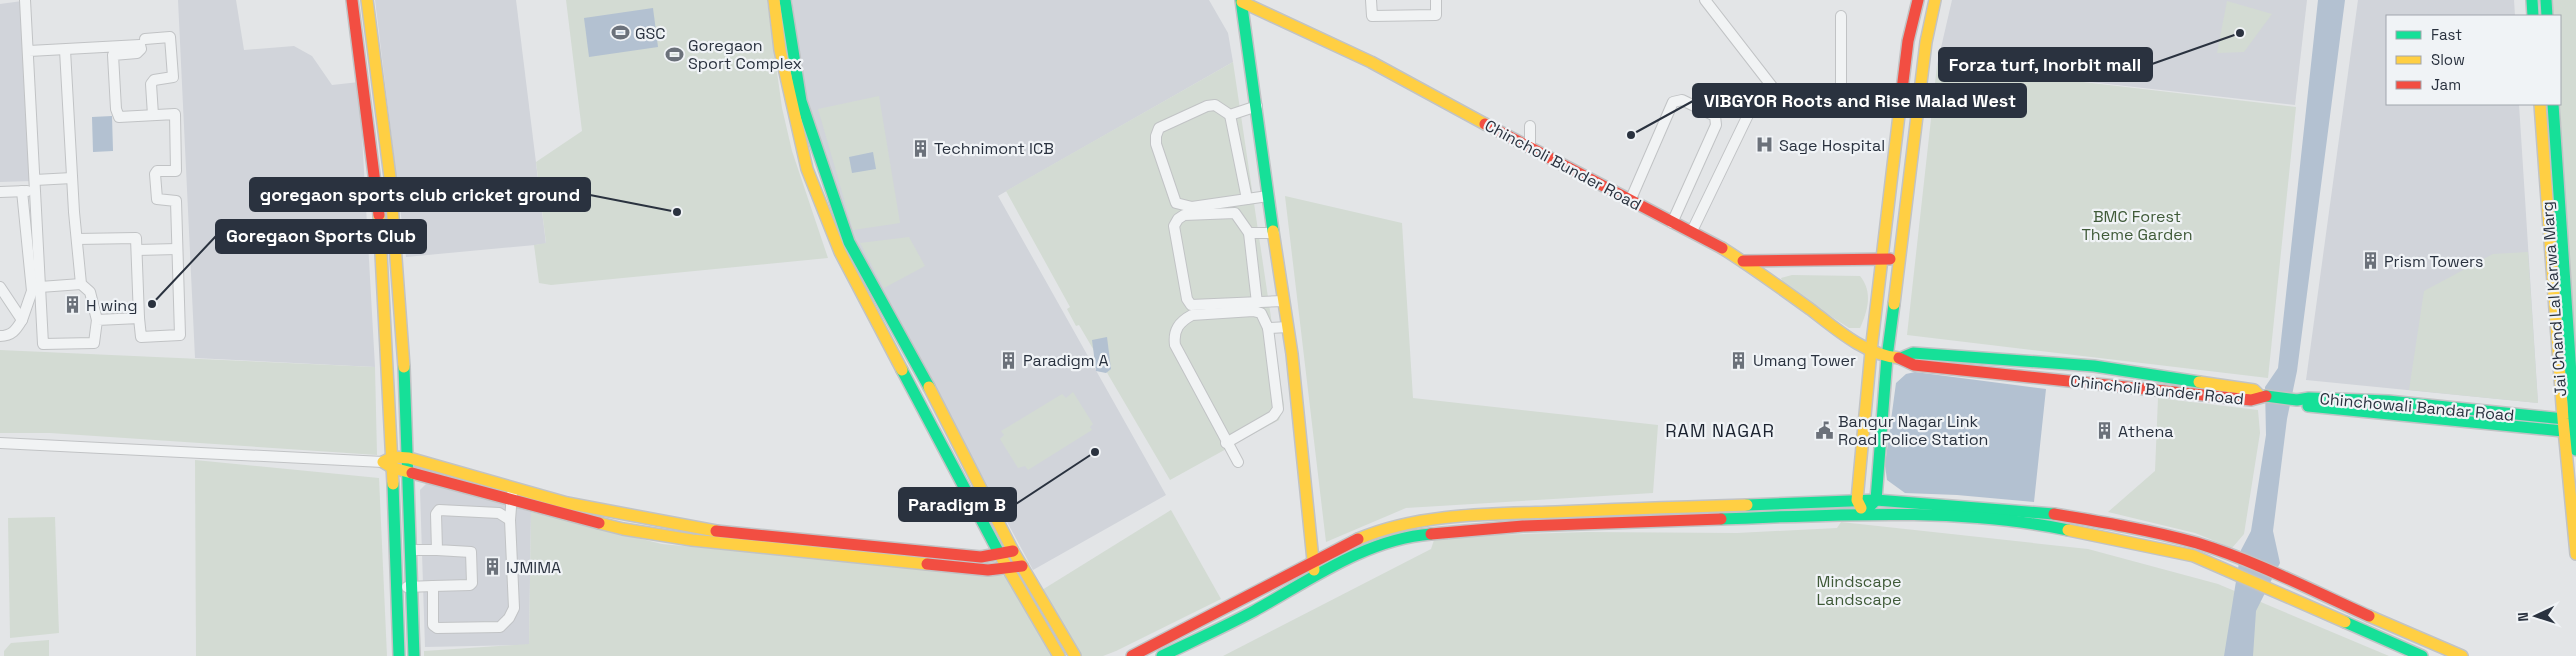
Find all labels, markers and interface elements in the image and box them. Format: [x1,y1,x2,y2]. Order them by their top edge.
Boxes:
legend [2386,15,2561,105]
sports icon: GSC [611,23,631,43]
place label: GSC [635,23,666,44]
text: Fast [2431,25,2462,44]
place label: Goregaon Sport Complex [688,35,802,74]
sports icon: Goregaon Sport Complex [664,44,684,64]
callout: Forza turf, Inorbit mall [1939,48,2152,81]
text: Slow [2431,50,2465,69]
text: Forza turf, Inorbit mall [1949,53,2141,76]
text: Jam [2431,75,2461,94]
callout: VIBGYOR Roots and Rise Malad West [1693,84,2026,117]
text: VIBGYOR Roots and Rise Malad West [1704,89,2016,112]
street label: Chincholi Bunder Road [1481,115,1645,215]
hospital icon: Sage Hospital [1755,135,1775,155]
place label: Sage Hospital [1779,135,1885,156]
building icon: Technimont ICB [910,138,930,158]
place label: Technimont ICB [934,138,1054,159]
callout: goregaon sports club cricket ground [250,178,590,211]
text: goregaon sports club cricket ground [260,183,580,206]
street label: Jai Chand Lal Karwa Marg [2537,201,2571,397]
park label: BMC Forest Theme Garden [2081,206,2193,245]
callout: Goregaon Sports Club [216,220,426,253]
text: Goregaon Sports Club [226,224,416,247]
building icon: Prism Towers [2360,251,2380,271]
place label: Prism Towers [2384,251,2483,272]
building icon: H wing [62,295,82,315]
place label: H wing [86,295,137,316]
building icon: Paradigm A [999,350,1019,370]
place label: Paradigm A [1023,350,1109,371]
building icon: Umang Tower [1729,350,1749,370]
place label: Umang Tower [1753,350,1856,371]
street label: Chincholi Bunder Road [2069,370,2245,410]
street label: Chinchowali Bandar Road [2319,388,2515,426]
place label: Bangur Nagar Link Road Police Station [1838,411,1988,450]
district label: RAM NAGAR [1665,419,1775,442]
public building icon: Bangur Nagar Link Road Police Station [1814,420,1834,440]
building icon: Athena [2094,421,2114,441]
place label: Athena [2118,421,2173,442]
callout: Paradigm B [899,488,1016,521]
text: Paradigm B [908,493,1006,516]
building icon: IJMIMA [482,557,502,577]
place label: IJMIMA [506,557,561,578]
park label: Mindscape Landscape [1816,571,1902,610]
north arrow [2511,591,2561,641]
text: N [2514,612,2532,622]

